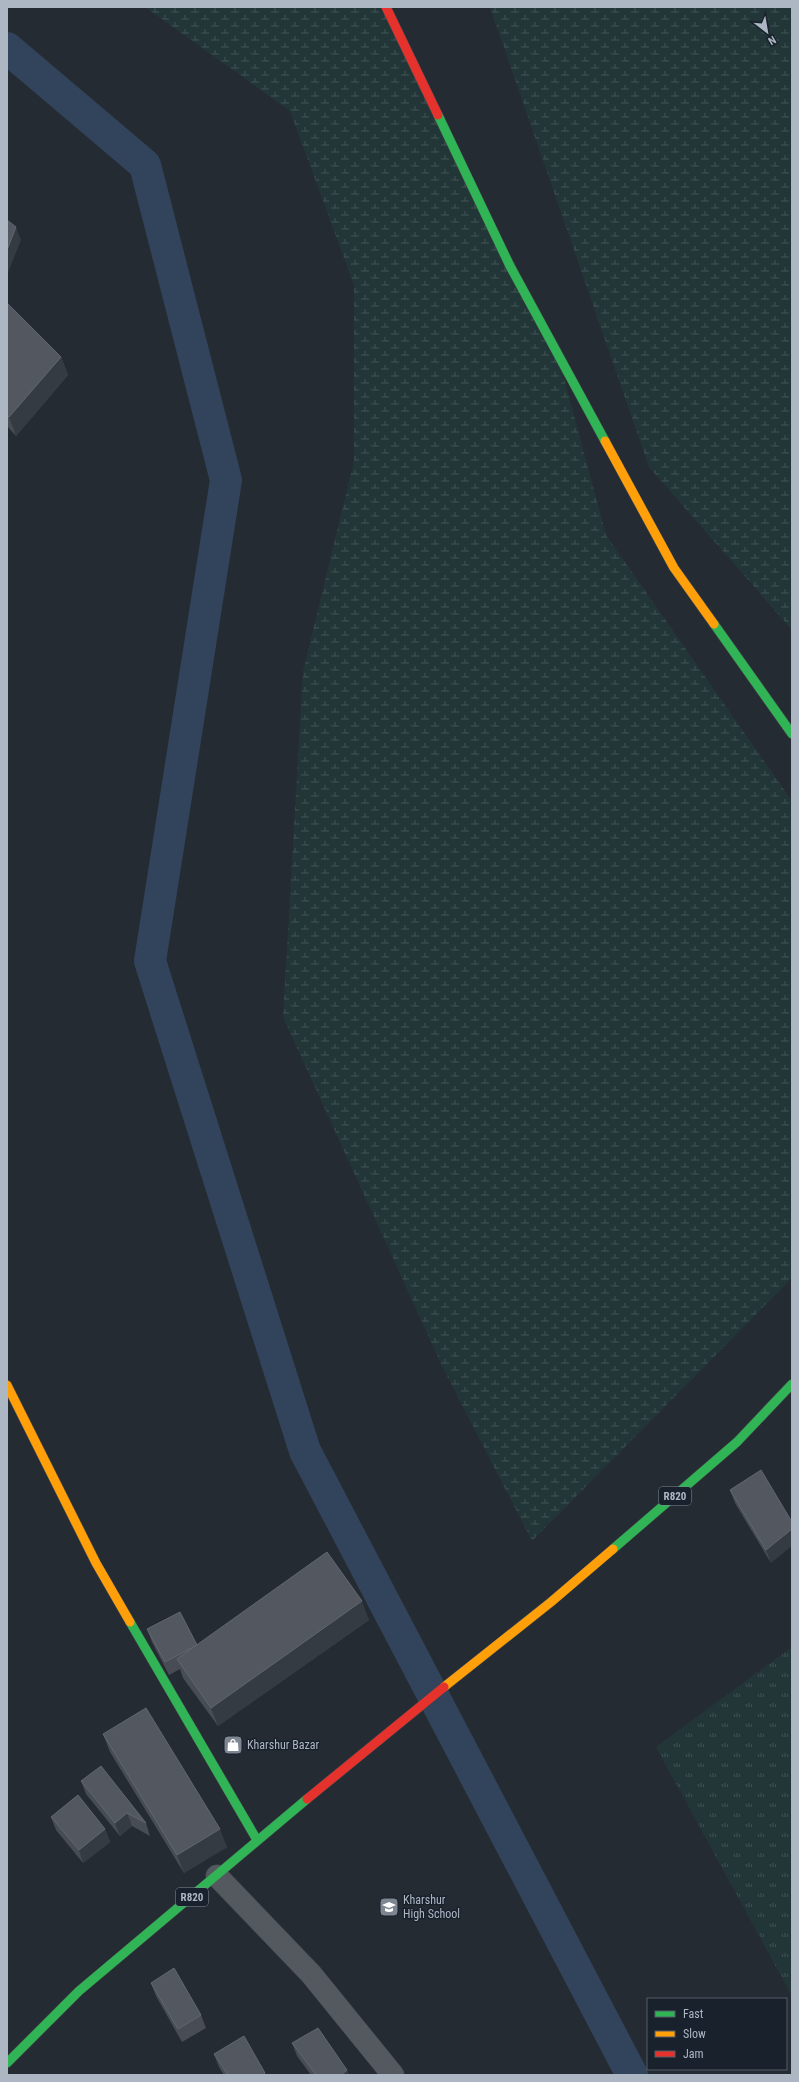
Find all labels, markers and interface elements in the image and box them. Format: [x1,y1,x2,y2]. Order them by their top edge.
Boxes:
north arrow [747,12,787,52]
text: N [765,33,778,48]
road number: R820 [659,1487,691,1505]
shop icon: Kharshur Bazar [222,1734,244,1756]
place label: Kharshur Bazar [247,1738,320,1752]
road number: R820 [176,1888,208,1906]
place label: Kharshur High School [403,1893,460,1921]
school or university icon: Kharshur High School [378,1896,400,1918]
legend [647,1998,787,2070]
text: Fast [683,2007,704,2021]
text: Slow [683,2027,706,2041]
text: Jam [683,2047,704,2061]

